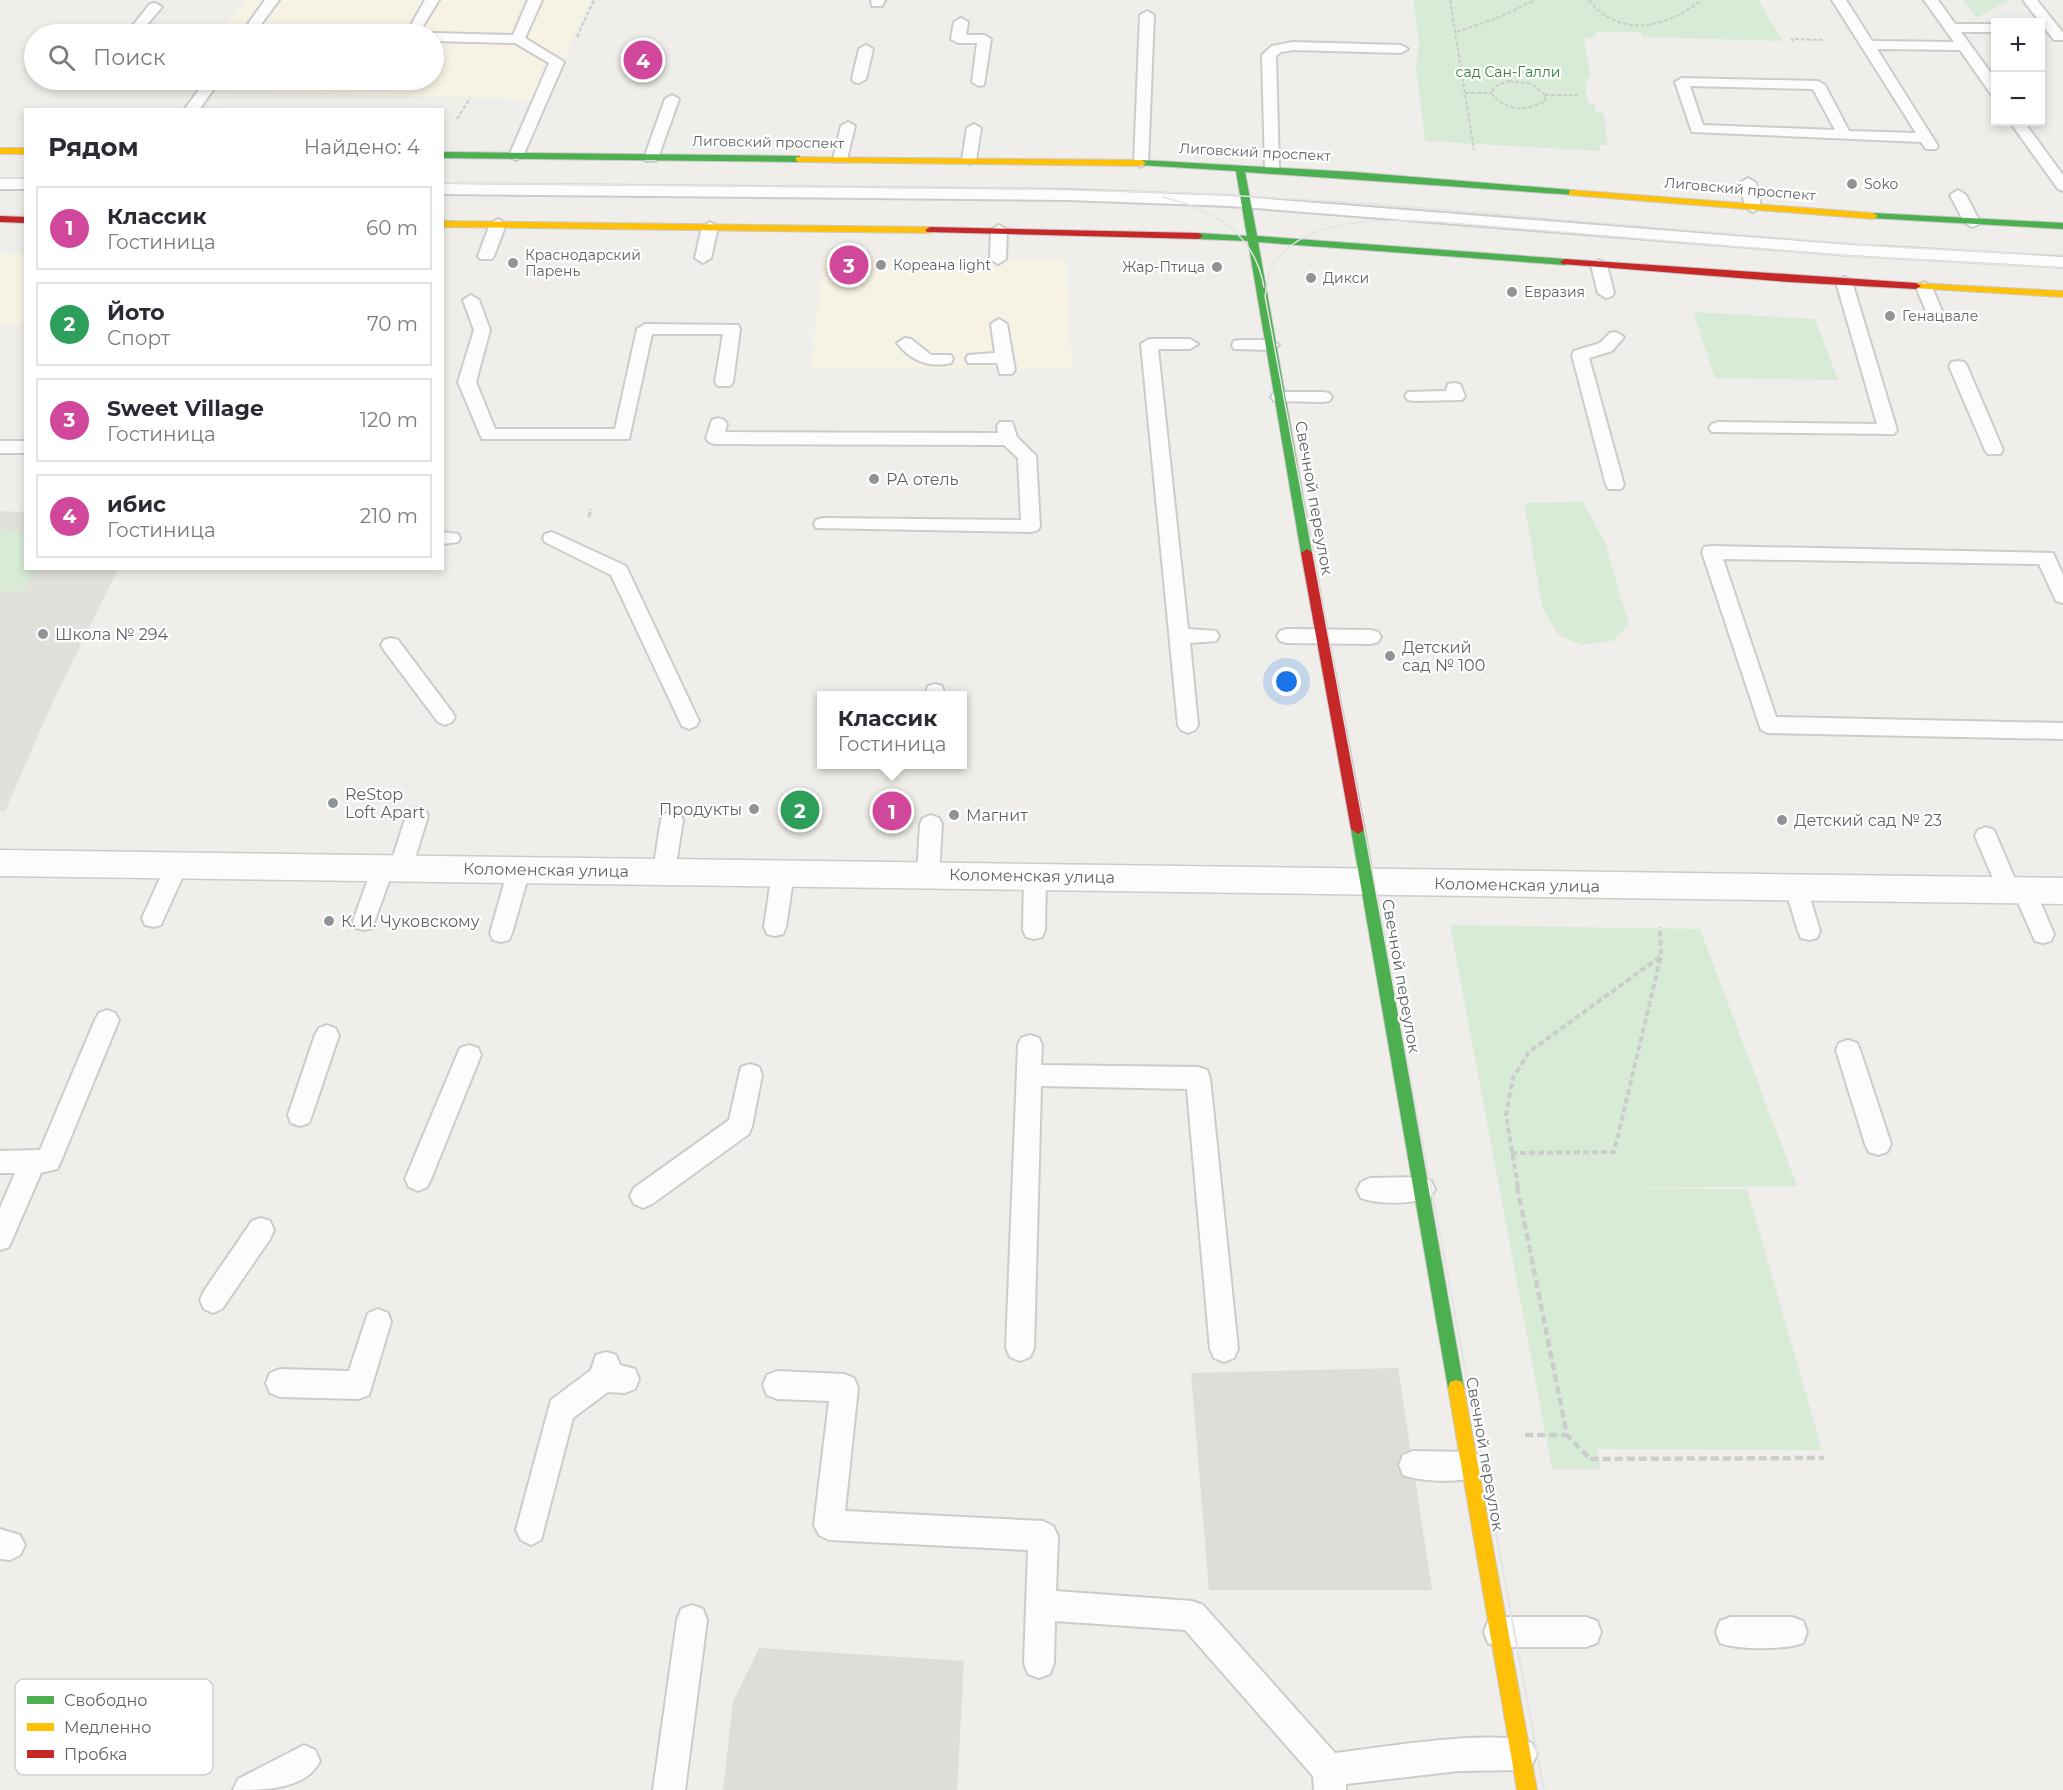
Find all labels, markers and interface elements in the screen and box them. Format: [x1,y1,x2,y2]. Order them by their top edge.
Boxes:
map controls [1991,18,2045,126]
button: + [1991,18,2045,72]
search box [24,24,444,90]
pin: 4 [624,38,662,82]
icon: search [45,41,78,74]
text: Поиск [93,44,165,71]
park label: сад Сан-Галли [1456,63,1560,81]
button: − [1991,72,2045,126]
text: Рядом [48,131,139,163]
street label: Лиговский проспект [692,132,844,152]
text: Найдено: 4 [304,135,420,159]
street label: Лиговский проспект [1179,139,1332,165]
street label: Лиговский проспект [1664,173,1817,205]
place label: Soko [1864,175,1898,193]
marker: Soko [1845,177,1859,191]
text: Классик [107,203,207,230]
text: 1 [66,216,73,240]
text: 60 m [366,216,418,240]
text: Гостиница [107,230,216,254]
pin: 3 [830,242,868,288]
place label: Краснодарский Парень [525,246,641,280]
marker: Краснодарский Парень [506,256,520,270]
place label: Кореана light [893,256,991,274]
marker: Кореана light [874,258,888,272]
place label: Жар-Птица [1122,258,1205,276]
marker: Жар-Птица [1210,260,1224,274]
place label: Дикси [1323,269,1369,287]
marker: Дикси [1304,271,1318,285]
place label: Евразия [1524,283,1585,301]
marker: Евразия [1505,285,1519,299]
text: Йото [107,299,165,326]
place label: Генацвале [1902,307,1978,325]
marker: Генацвале [1883,309,1897,323]
text: 2 [64,312,75,336]
text: 70 m [367,312,418,336]
text: Спорт [107,326,170,350]
text: Sweet Village [107,395,264,422]
text: 3 [64,408,75,432]
text: 120 m [360,408,418,432]
street label: Свечной переулок [1291,419,1337,577]
text: Гостиница [107,422,216,446]
place label: РА отель [886,470,959,489]
marker: РА отель [867,472,881,486]
text: ибис [107,491,166,518]
text: 4 [63,504,76,528]
text: 210 m [360,504,418,528]
text: Гостиница [107,518,216,542]
place label: Школа № 294 [55,625,169,644]
marker: Школа № 294 [36,627,50,641]
place label: Детский сад № 100 [1402,638,1485,675]
marker: Детский сад № 100 [1383,649,1397,663]
your location [1272,667,1301,696]
popup [817,691,967,769]
text: Классик [838,705,937,732]
text: Гостиница [838,732,946,756]
place label: ReStop Loft Apart [345,785,426,822]
pin: 2 [780,788,820,832]
pin: 1 [872,788,912,834]
marker: ReStop Loft Apart [326,796,340,810]
place label: Продукты [659,800,742,819]
marker: Продукты [747,802,761,816]
place label: Магнит [966,806,1028,825]
marker: Магнит [947,808,961,822]
place label: Детский сад № 23 [1794,811,1942,830]
marker: Детский сад № 23 [1775,813,1789,827]
street label: Коломенская улица [463,859,629,881]
street label: Коломенская улица [949,865,1115,887]
street label: Коломенская улица [1434,874,1600,896]
street label: Свечной переулок [1378,897,1424,1055]
place label: К. И. Чуковскому [341,912,480,931]
marker: К. И. Чуковскому [322,914,336,928]
street label: Свечной переулок [1462,1375,1508,1533]
legend [15,1679,213,1775]
text: Свободно [64,1691,147,1710]
text: Медленно [64,1718,151,1737]
text: Пробка [64,1745,127,1764]

